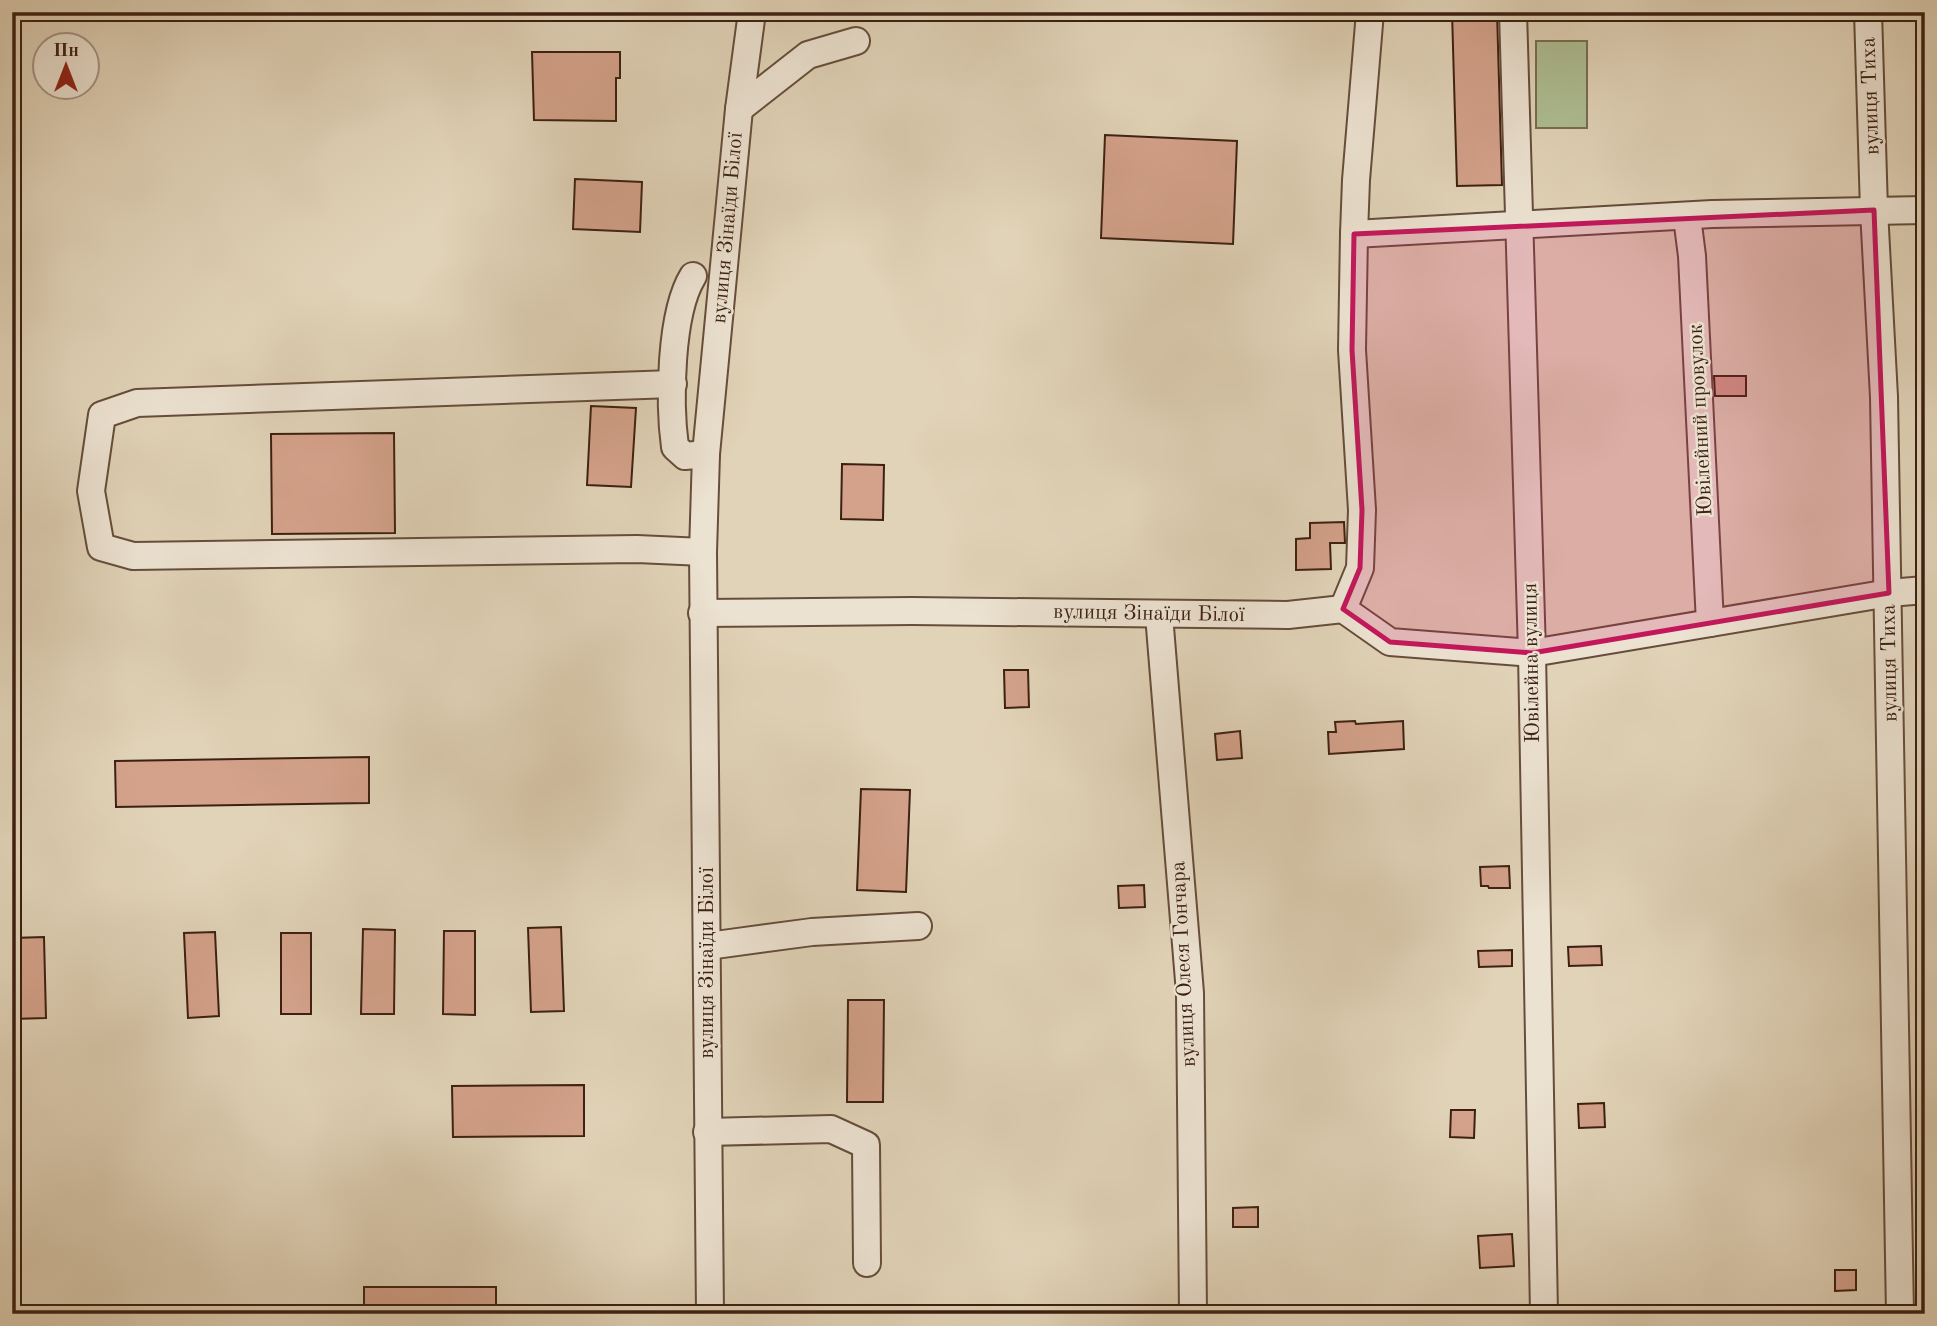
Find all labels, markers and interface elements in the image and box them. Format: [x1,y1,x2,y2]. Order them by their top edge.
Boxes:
north arrow [32,32,102,102]
street label: вулиця Тиха [1858,37,1884,155]
text: Пн [53,42,79,61]
street label: вулиця Зінаїди Білої [709,132,747,324]
street label: Ювілейний провулок [1685,323,1717,517]
street label: Ювілейна вулиця [1520,583,1544,743]
street label: вулиця Зінаїди Білої [1053,602,1245,626]
street label: вулиця Тиха [1878,604,1902,722]
street label: вулиця Олеся Гончара [1168,860,1200,1068]
street label: вулиця Зінаїди Білої [697,867,718,1059]

